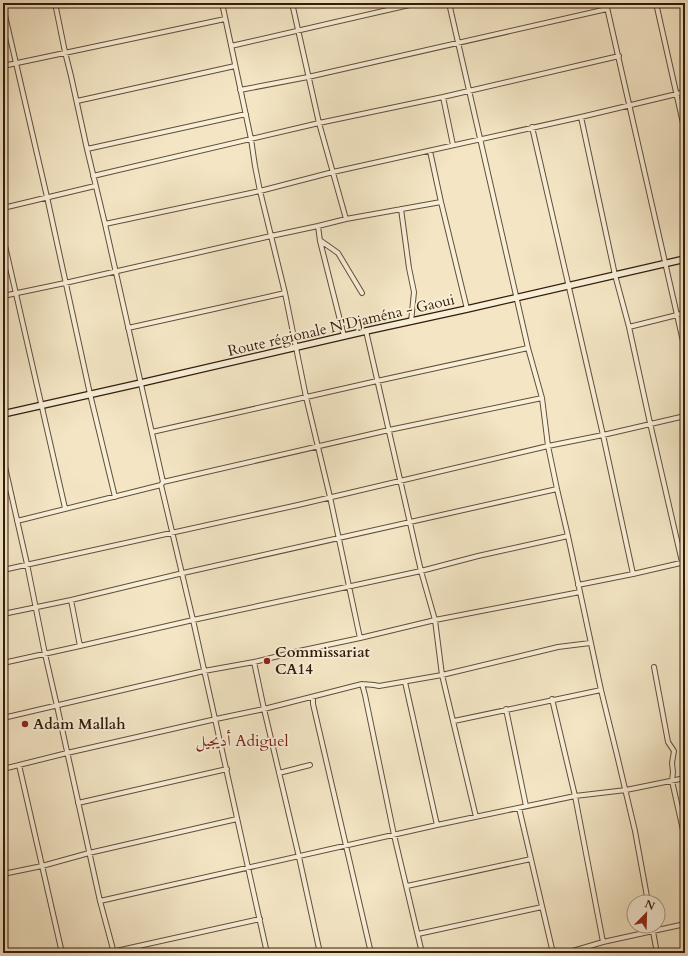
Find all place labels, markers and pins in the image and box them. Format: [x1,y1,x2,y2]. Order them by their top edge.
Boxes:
place label: Commissariat CA14 [275,642,370,679]
marker: Commissariat CA14 [262,656,272,666]
place label: Adam Mallah [33,714,126,734]
marker: Adam Mallah [20,719,30,729]

